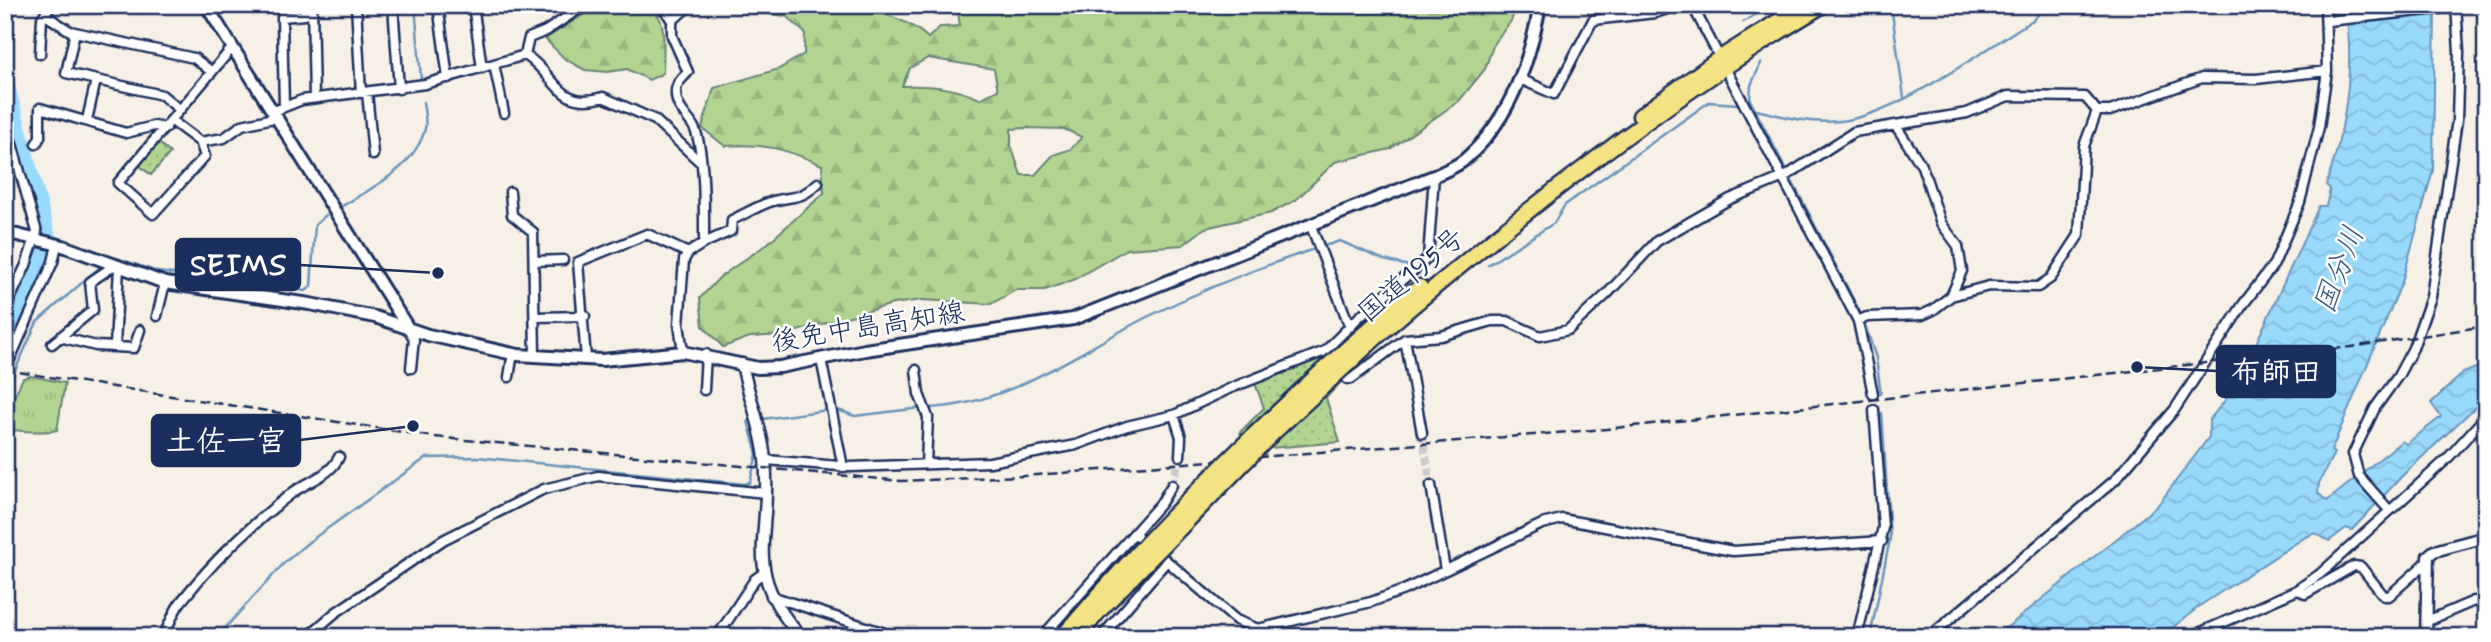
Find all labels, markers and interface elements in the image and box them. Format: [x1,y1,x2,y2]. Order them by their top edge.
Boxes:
street label: 国道195号 [1351,220,1473,332]
water label: 国分川 [2306,221,2374,319]
callout: SEIMS [176,239,300,290]
text: SEIMS [190,247,286,286]
street label: 後免中島高知線 [768,294,968,362]
callout: 布師田 [2217,346,2335,397]
text: 布師田 [2231,354,2321,393]
callout: 土佐一宮 [152,415,300,466]
text: 土佐一宮 [166,423,286,462]

